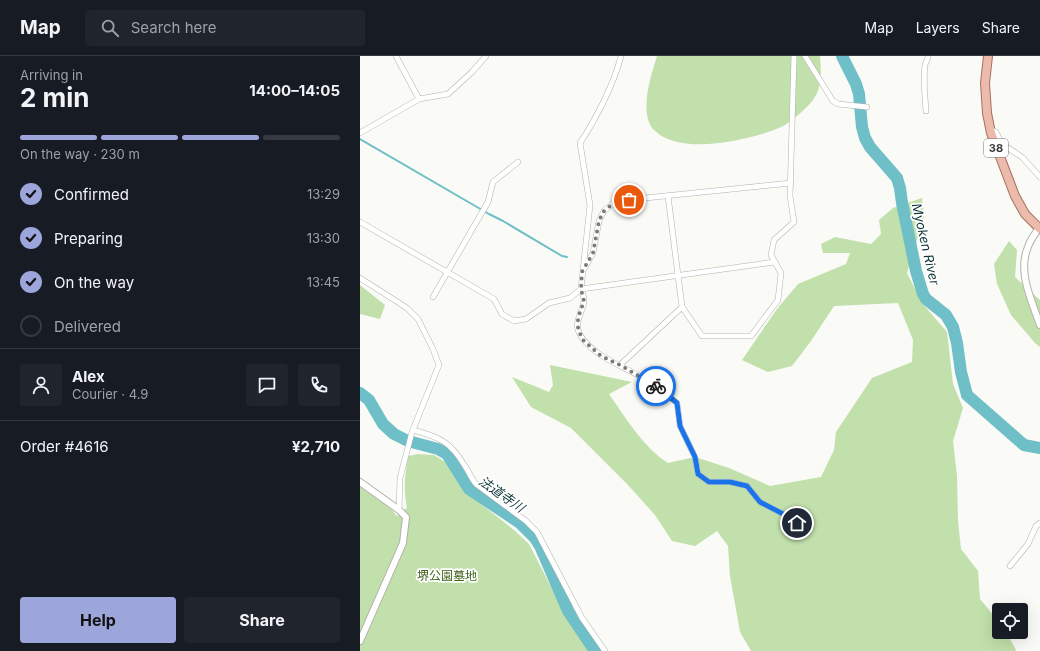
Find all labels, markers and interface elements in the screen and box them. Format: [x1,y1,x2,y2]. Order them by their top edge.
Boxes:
search box [85,10,365,46]
text: Map [20,16,61,39]
icon: search [99,17,121,39]
text: Search here [131,18,216,37]
text: Map [865,19,894,36]
text: Layers [916,19,960,36]
text: Share [982,19,1020,36]
text: Arriving in [20,67,83,83]
text: 14:00–14:05 [249,81,340,100]
text: 2 min [20,82,90,113]
road number: 38 [984,139,1008,157]
text: On the way · 230 m [20,146,140,162]
icon: check [20,183,42,205]
pin [612,183,646,217]
text: Confirmed [54,185,129,204]
text: 13:29 [307,186,340,202]
icon: bag [618,189,640,211]
water label: Myoken River [909,202,943,287]
icon: check [20,227,42,249]
text: Preparing [54,229,123,248]
text: 13:30 [307,230,340,246]
icon: check [20,271,42,293]
text: On the way [54,273,134,292]
text: 13:45 [307,274,340,290]
text: Delivered [54,317,121,336]
button: person [20,364,62,406]
button: chat [246,364,288,406]
button: phone [298,364,340,406]
courier [636,366,676,406]
text: Alex [72,367,105,386]
icon: bike [645,375,667,397]
text: Courier · 4.9 [72,386,148,402]
text: Order #4616 [20,437,109,456]
text: ¥2,710 [292,437,340,456]
water label: 法道寺川 [476,473,530,517]
pin [780,506,814,540]
icon: home [786,512,808,534]
park label: 堺公園墓地 [417,568,477,583]
button: Help [20,597,176,643]
button: Share [184,597,340,643]
map controls [992,603,1028,639]
button: locate [992,603,1028,639]

